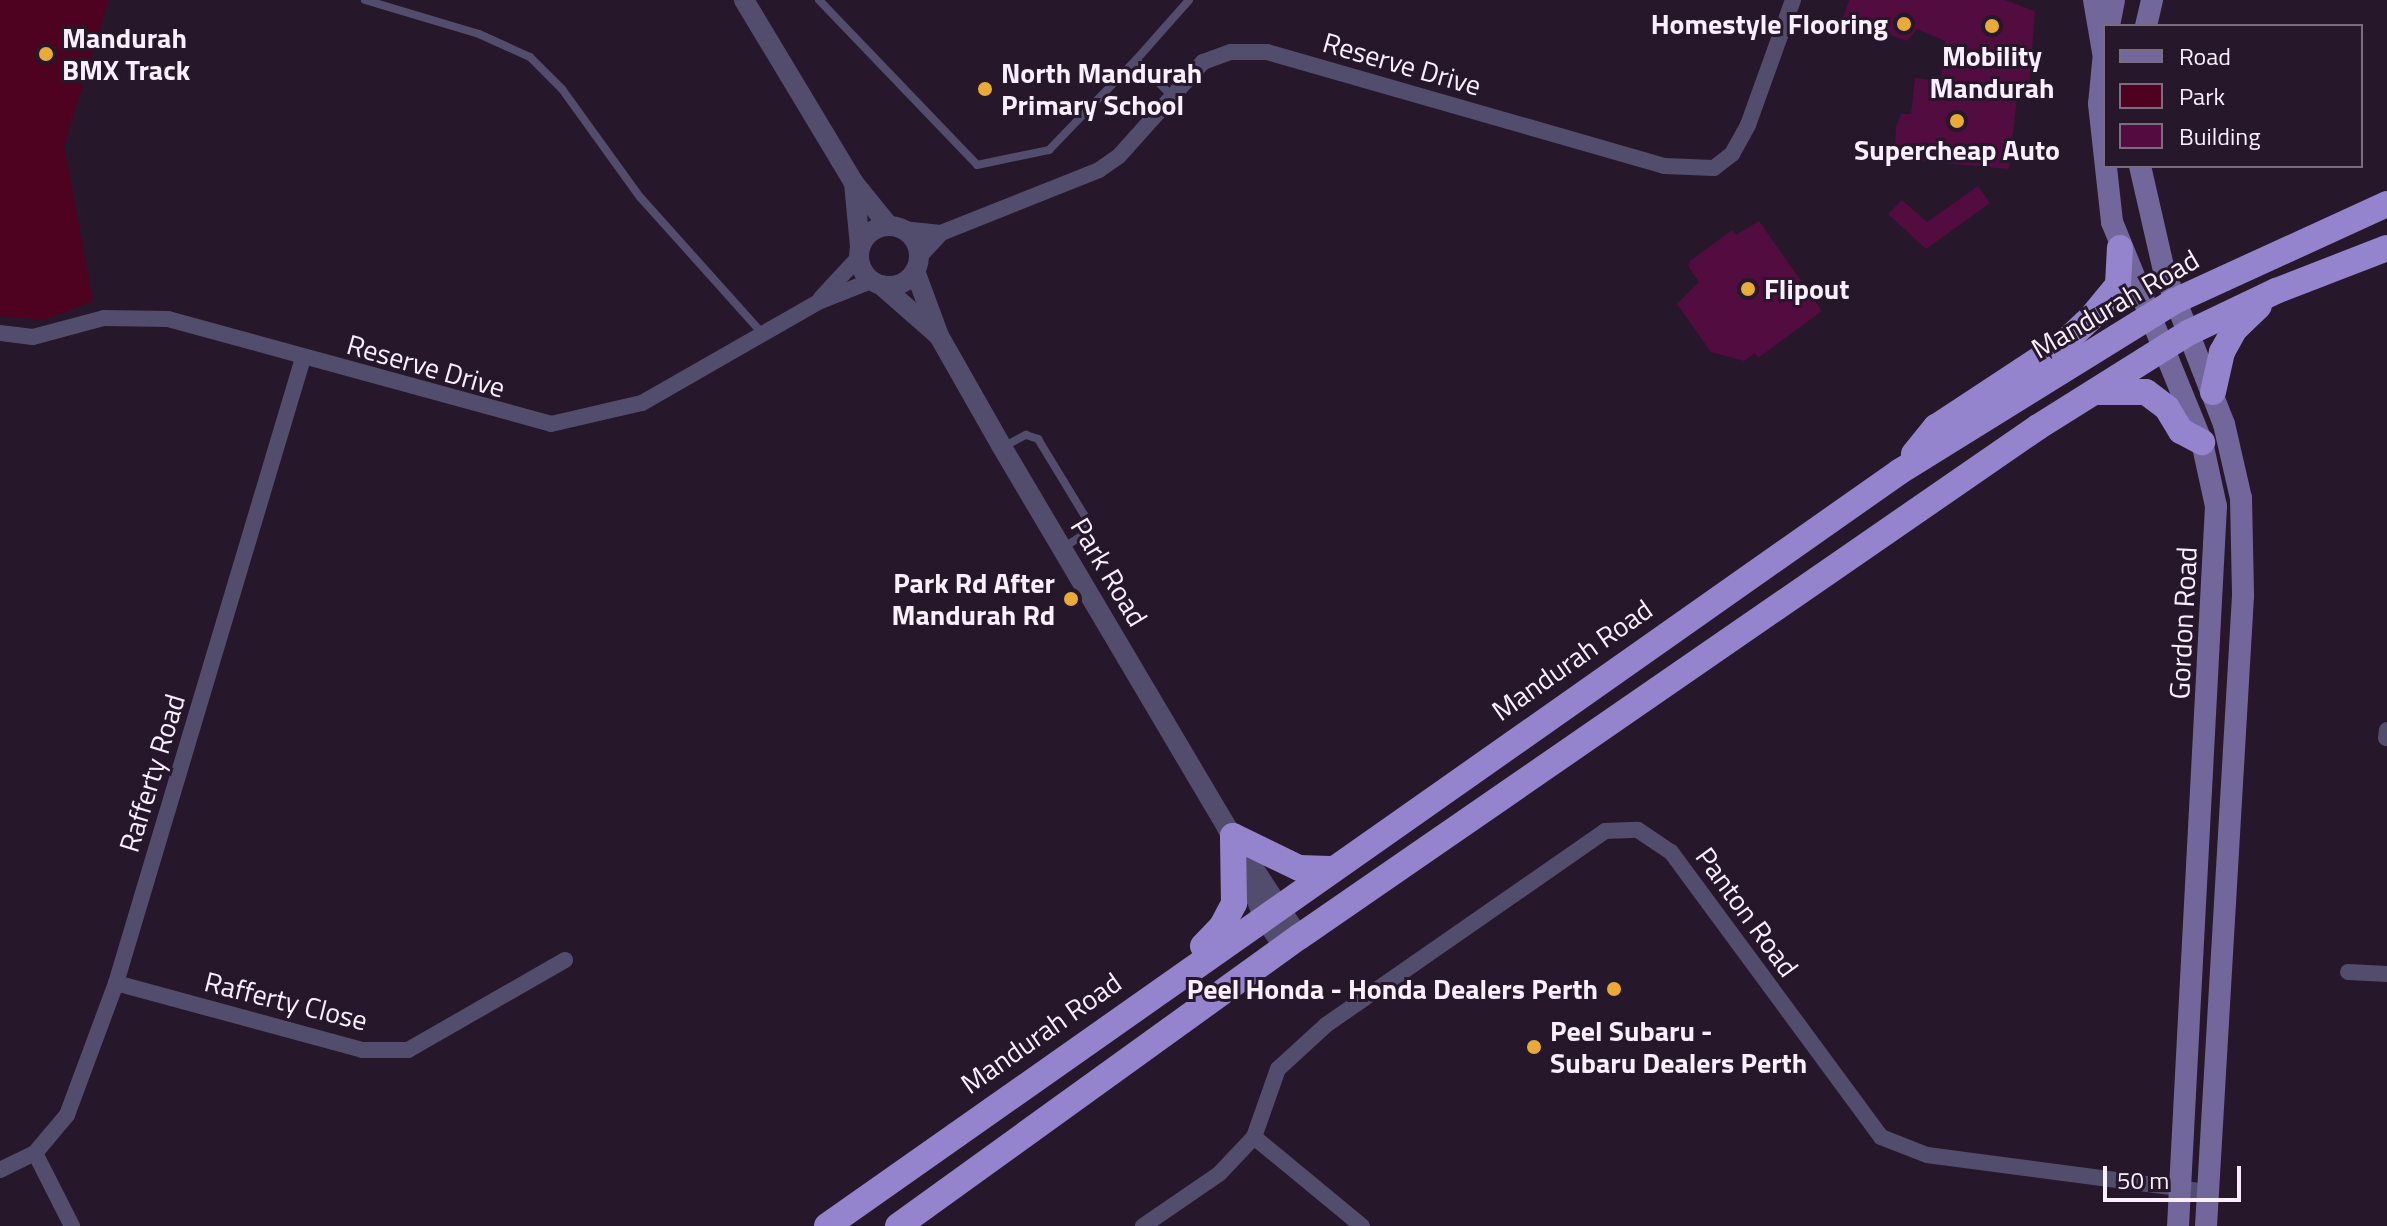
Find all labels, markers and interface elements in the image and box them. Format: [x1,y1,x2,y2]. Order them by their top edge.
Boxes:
place label: Homestyle Flooring [1651,7,1888,41]
marker: Homestyle Flooring [1895,15,1913,33]
marker: Mobility Mandurah [1983,17,2001,35]
place label: Mandurah BMX Track [62,21,190,87]
legend [2103,24,2363,168]
street label: Reserve Drive [1319,25,1485,103]
text: Road [2179,38,2231,74]
place label: Mobility Mandurah [1930,39,2054,105]
marker: Mandurah BMX Track [37,45,55,63]
place label: North Mandurah Primary School [1001,56,1202,122]
text: Park [2179,78,2225,114]
marker: North Mandurah Primary School [976,80,994,98]
marker: Supercheap Auto [1948,112,1966,130]
text: Building [2179,118,2261,154]
place label: Supercheap Auto [1854,133,2060,167]
street label: Mandurah Road [2025,243,2205,365]
place label: Flipout [1764,272,1849,306]
marker: Flipout [1739,280,1757,298]
street label: Reserve Drive [343,327,509,405]
street label: Park Road [1064,512,1154,632]
street label: Gordon Road [2162,546,2204,700]
place label: Park Rd After Mandurah Rd [891,566,1055,632]
marker: Park Rd After Mandurah Rd [1062,590,1080,608]
street label: Mandurah Road [1485,592,1659,728]
street label: Rafferty Road [112,690,192,856]
street label: Panton Road [1689,841,1805,983]
street label: Rafferty Close [201,965,371,1037]
street label: Mandurah Road [954,965,1128,1101]
place label: Peel Honda - Honda Dealers Perth [1187,972,1598,1006]
marker: Peel Honda - Honda Dealers Perth [1605,980,1623,998]
place label: Peel Subaru - Subaru Dealers Perth [1550,1014,1807,1080]
marker: Peel Subaru - Subaru Dealers Perth [1525,1038,1543,1056]
scale bar [2107,1150,2245,1200]
text: 50 m [2117,1162,2169,1198]

